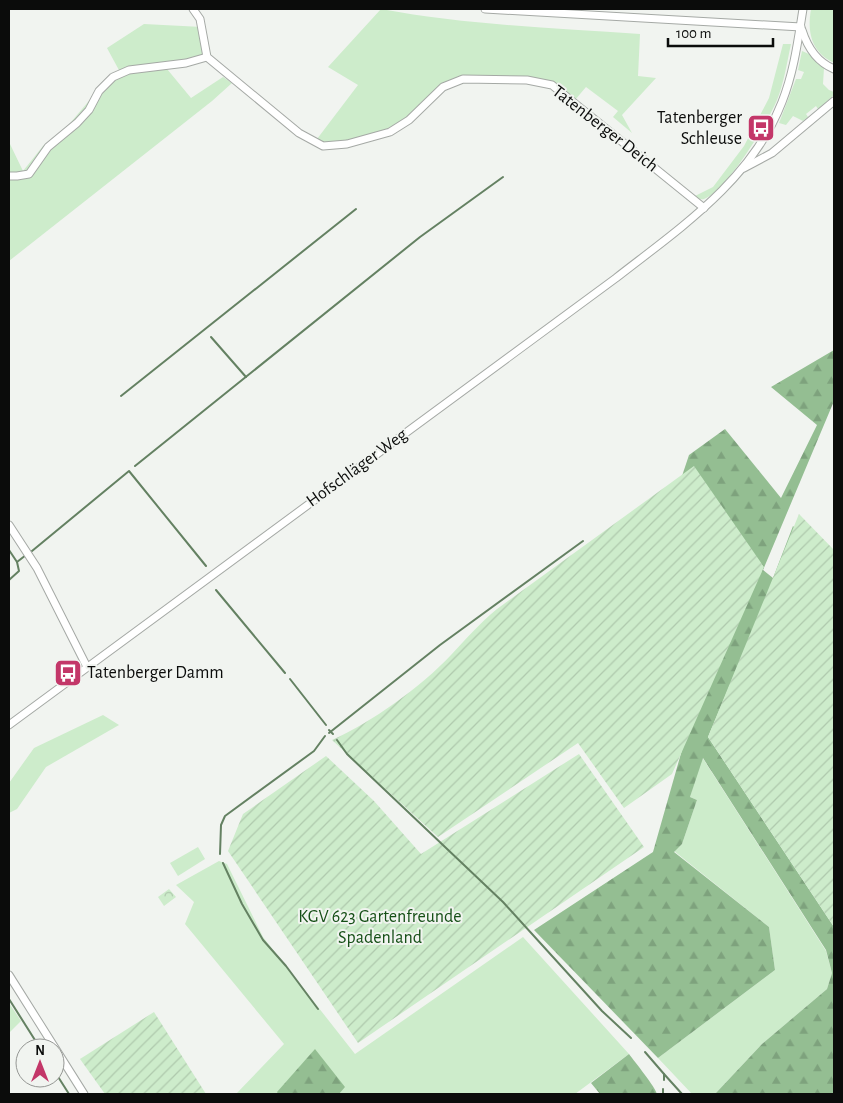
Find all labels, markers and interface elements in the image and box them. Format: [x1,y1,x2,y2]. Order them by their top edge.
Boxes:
scale bar [668,15,773,47]
text: 100 m [676,26,711,41]
street label: Tatenberger Deich [549,82,661,176]
place label: Tatenberger Schleuse [657,109,742,148]
bus stop icon: Tatenberger Schleuse [746,113,776,143]
street label: Hofschläger Weg [303,425,411,510]
bus stop icon: Tatenberger Damm [53,658,83,688]
place label: Tatenberger Damm [87,664,224,682]
park label: KGV 623 Gartenfreunde Spadenland [298,908,462,947]
north arrow [15,1038,65,1088]
text: N [35,1044,45,1058]

